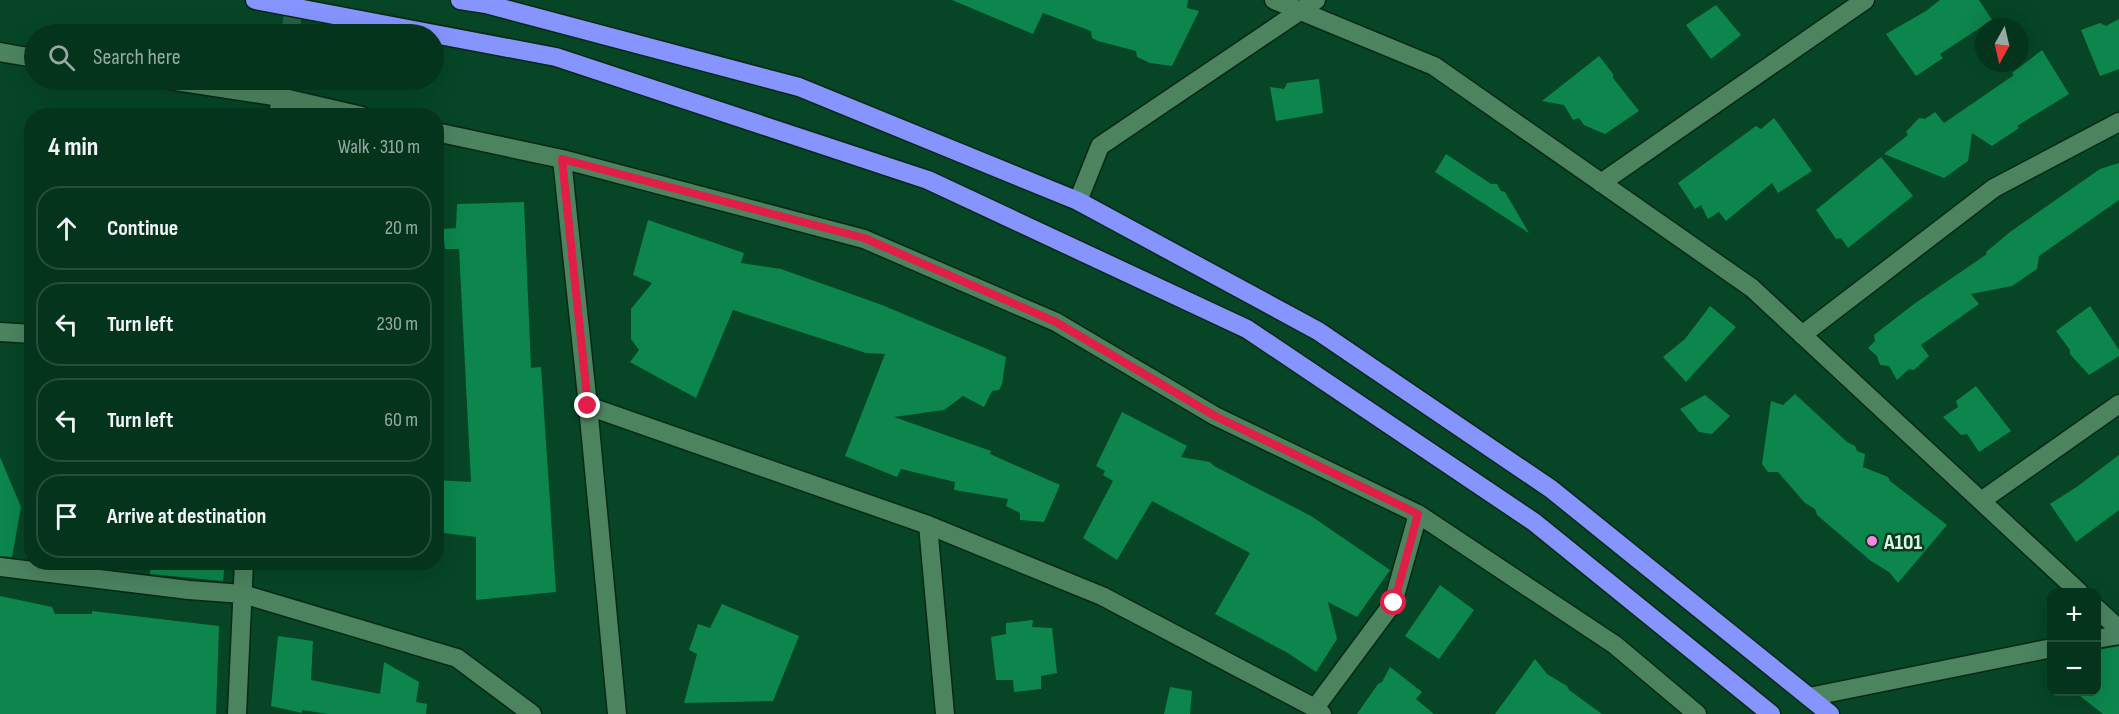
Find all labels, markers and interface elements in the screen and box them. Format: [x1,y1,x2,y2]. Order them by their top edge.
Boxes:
north arrow [1975,18,2029,72]
search box [24,24,444,90]
icon: search [45,41,78,74]
text: Search here [93,44,180,71]
text: 4 min [48,132,98,163]
text: Walk · 310 m [338,135,420,159]
icon: ahead [50,212,83,245]
text: Continue [107,215,178,242]
text: 20 m [385,216,418,240]
icon: left [50,308,83,341]
text: Turn left [107,311,173,338]
text: 230 m [376,312,418,336]
route end [574,392,600,418]
icon: left [50,404,83,437]
text: Turn left [107,407,173,434]
text: 60 m [384,408,418,432]
icon: arrive [50,500,83,533]
text: Arrive at destination [107,503,266,530]
place label: A101 [1883,529,1923,556]
marker: A101 [1865,534,1879,548]
map controls [2047,588,2101,696]
button: + [2047,588,2101,642]
route start [1380,589,1406,615]
button: − [2047,642,2101,696]

